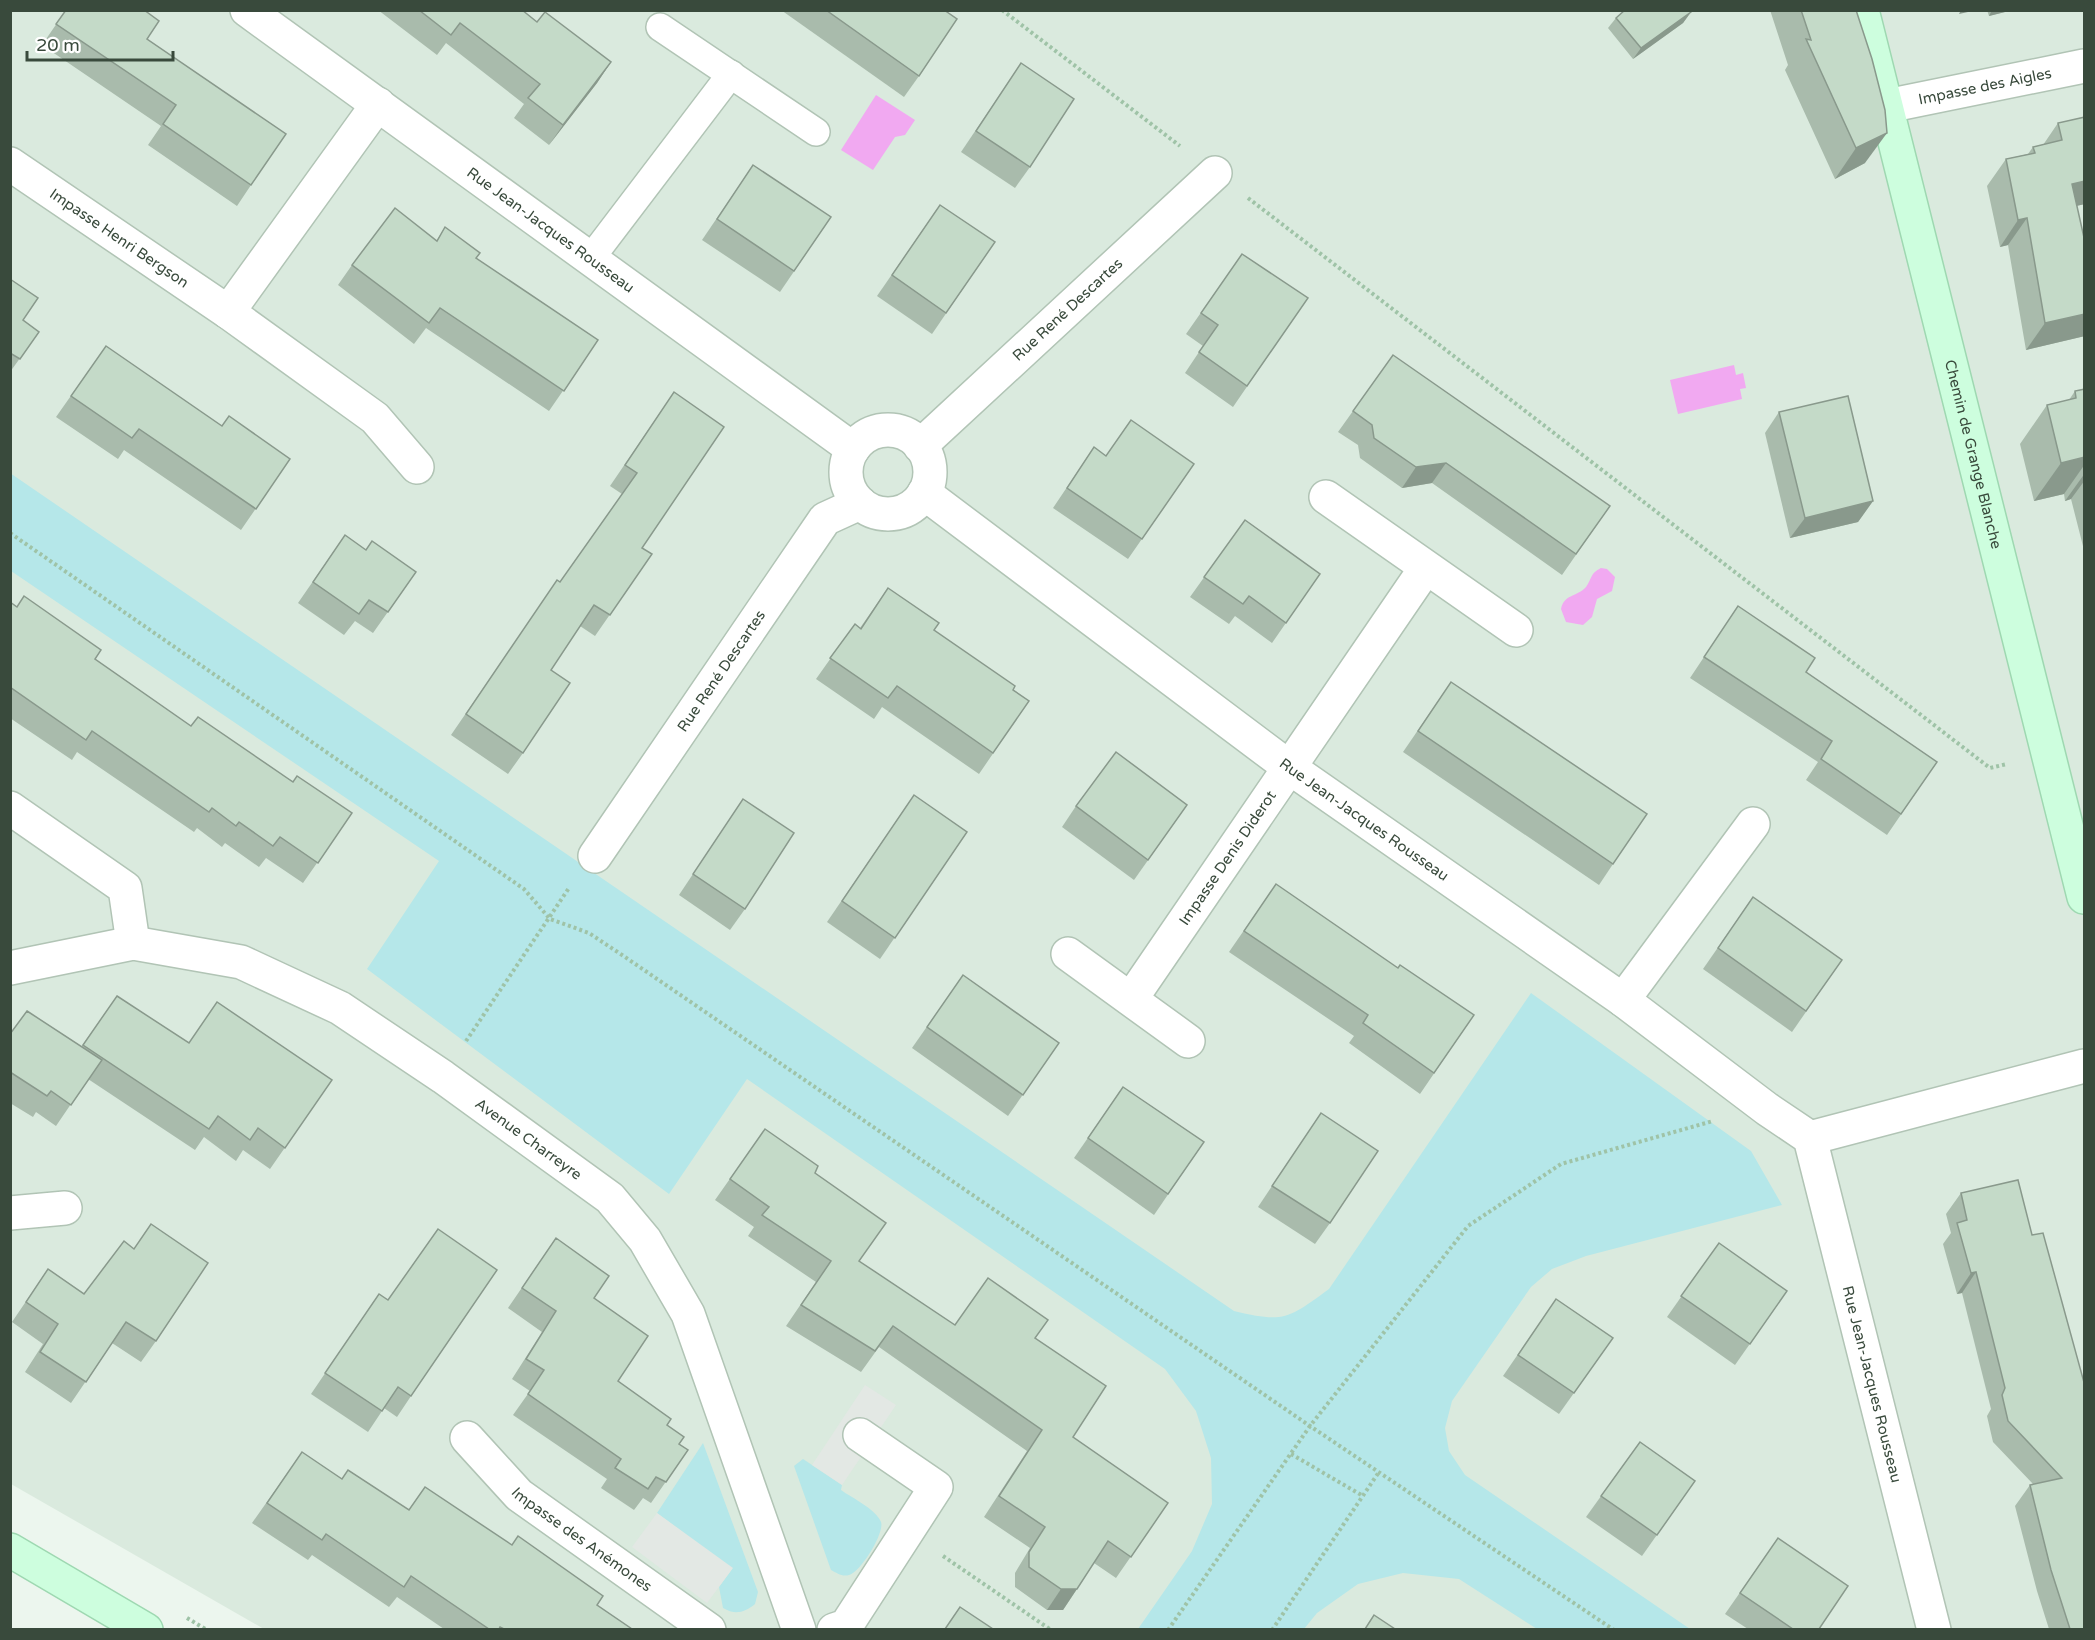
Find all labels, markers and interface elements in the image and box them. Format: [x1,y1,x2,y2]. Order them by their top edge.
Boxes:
scale bar [27,24,172,62]
text: 20 m [36,34,80,56]
street label: Impasse des Aigles [1917,64,2053,108]
street label: Rue Jean-Jacques Rousseau [463,163,638,297]
street label: Impasse Henri Bergson [46,185,192,292]
street label: Rue René Descartes [1009,254,1126,365]
street label: Chemin de Grange Blanche [1941,358,2006,551]
street label: Rue René Descartes [673,607,769,735]
street label: Rue Jean-Jacques Rousseau [1276,754,1452,885]
street label: Impasse Denis Diderot [1175,787,1280,929]
street label: Avenue Charreyre [472,1094,585,1184]
street label: Rue Jean-Jacques Rousseau [1839,1284,1906,1485]
street label: Impasse des Anémones [507,1484,655,1596]

